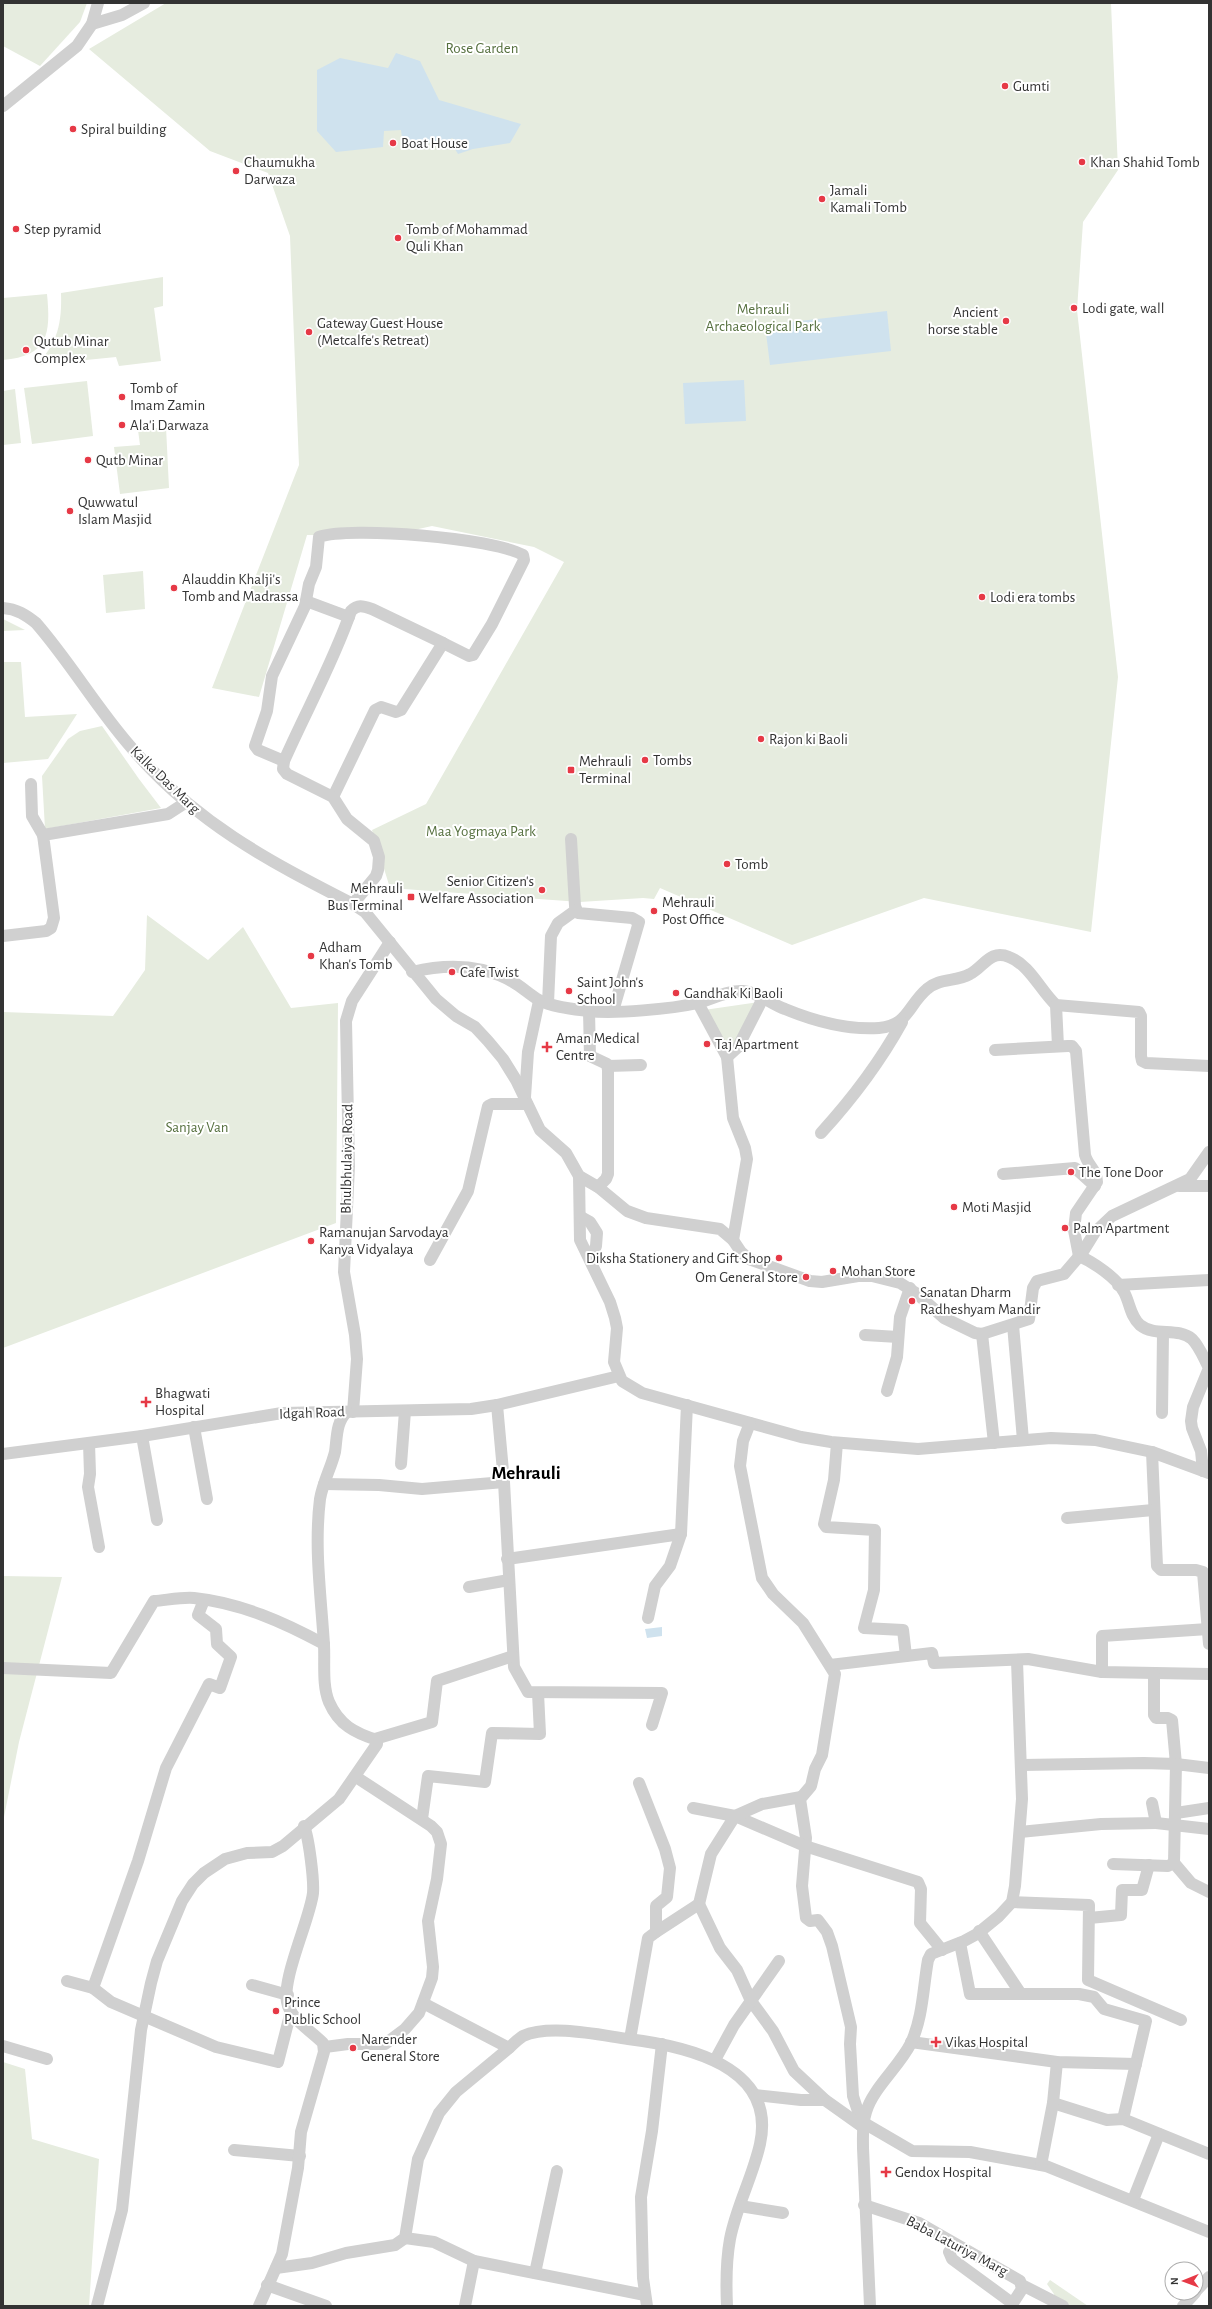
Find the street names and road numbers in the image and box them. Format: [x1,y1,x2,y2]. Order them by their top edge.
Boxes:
street label: Kalka Das Marg [127,743,203,817]
street label: Bhulbhulaiya Road [339,1104,355,1214]
street label: Idgah Road [279,1404,345,1422]
street label: Baba Laturiya Marg [904,2213,1011,2279]

